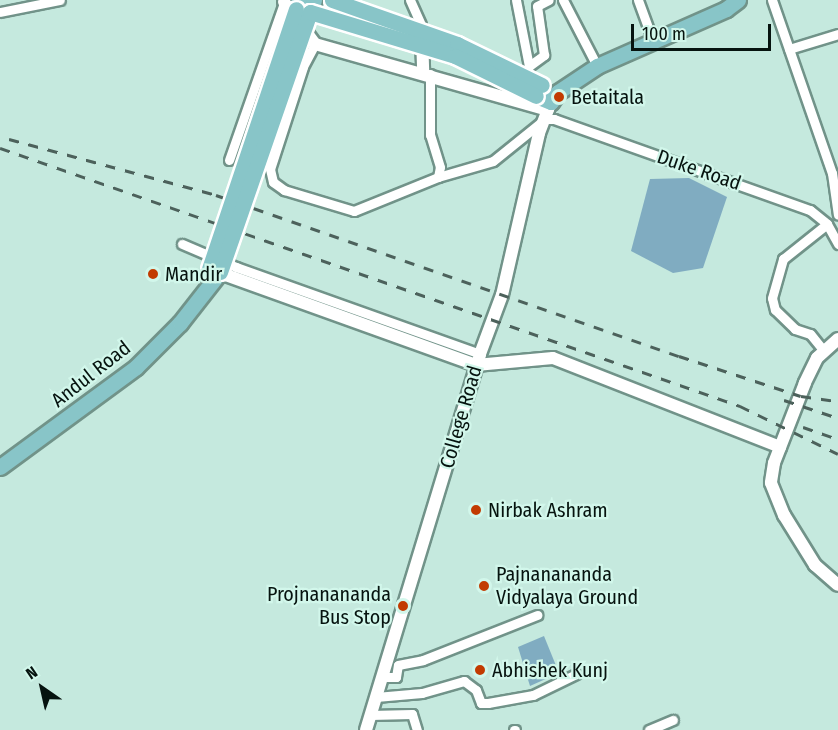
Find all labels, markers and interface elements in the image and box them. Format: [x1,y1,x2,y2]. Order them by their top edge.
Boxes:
scale bar [634,12,774,50]
text: 100 m [642,23,686,45]
place label: Betaitala [571,85,644,109]
marker: Betaitala [552,90,566,104]
street label: Duke Road [654,144,744,196]
place label: Mandir [165,262,222,286]
marker: Mandir [146,267,160,281]
street label: Andul Road [47,336,135,412]
street label: College Road [435,363,487,471]
place label: Nirbak Ashram [488,498,608,522]
marker: Nirbak Ashram [469,503,483,517]
place label: Pajnanananda Vidyalaya Ground [496,562,638,609]
marker: Pajnanananda Vidyalaya Ground [477,579,491,593]
place label: Projnanananda Bus Stop [267,582,391,629]
marker: Projnanananda Bus Stop [396,599,410,613]
north arrow [12,658,72,718]
place label: Abhishek Kunj [492,658,608,682]
text: N [22,662,41,683]
marker: Abhishek Kunj [473,663,487,677]

